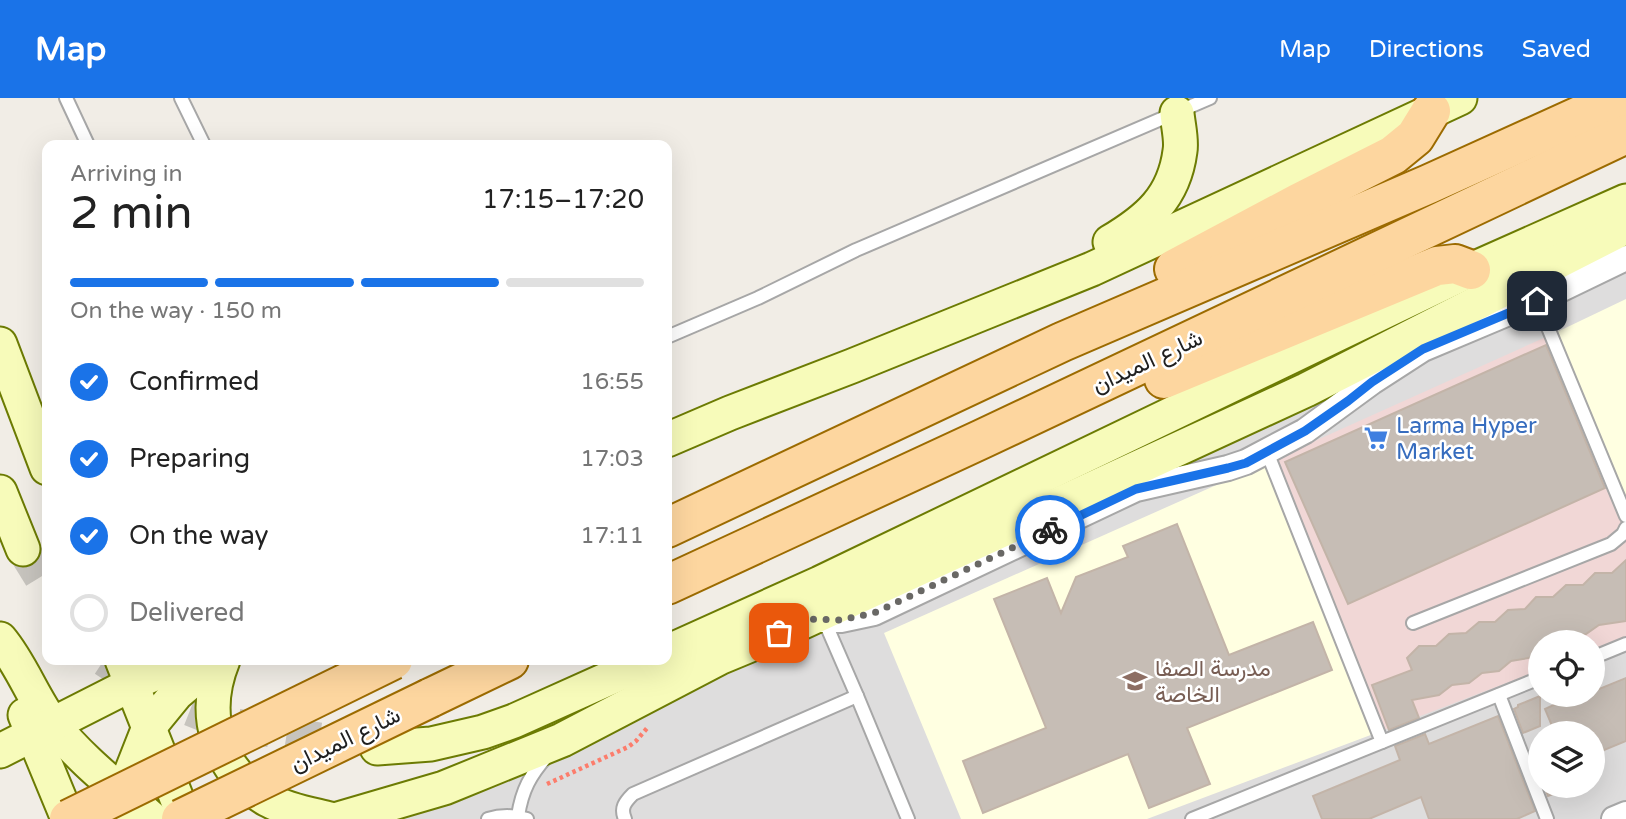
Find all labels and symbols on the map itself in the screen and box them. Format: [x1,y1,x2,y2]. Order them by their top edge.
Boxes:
pin [1507,271,1567,331]
street label: شارع الميدان [1088,324,1208,401]
place label: Larma Hyper Market [1396,412,1537,466]
supermarket icon: Larma Hyper Market [1362,424,1390,452]
courier [1015,495,1085,565]
pin [749,603,809,663]
place label: مدرسة الصفا الخاصة [1155,655,1271,709]
school or university icon: مدرسة الصفا الخاصة [1121,667,1149,695]
street label: شارع الميدان [286,701,405,779]

